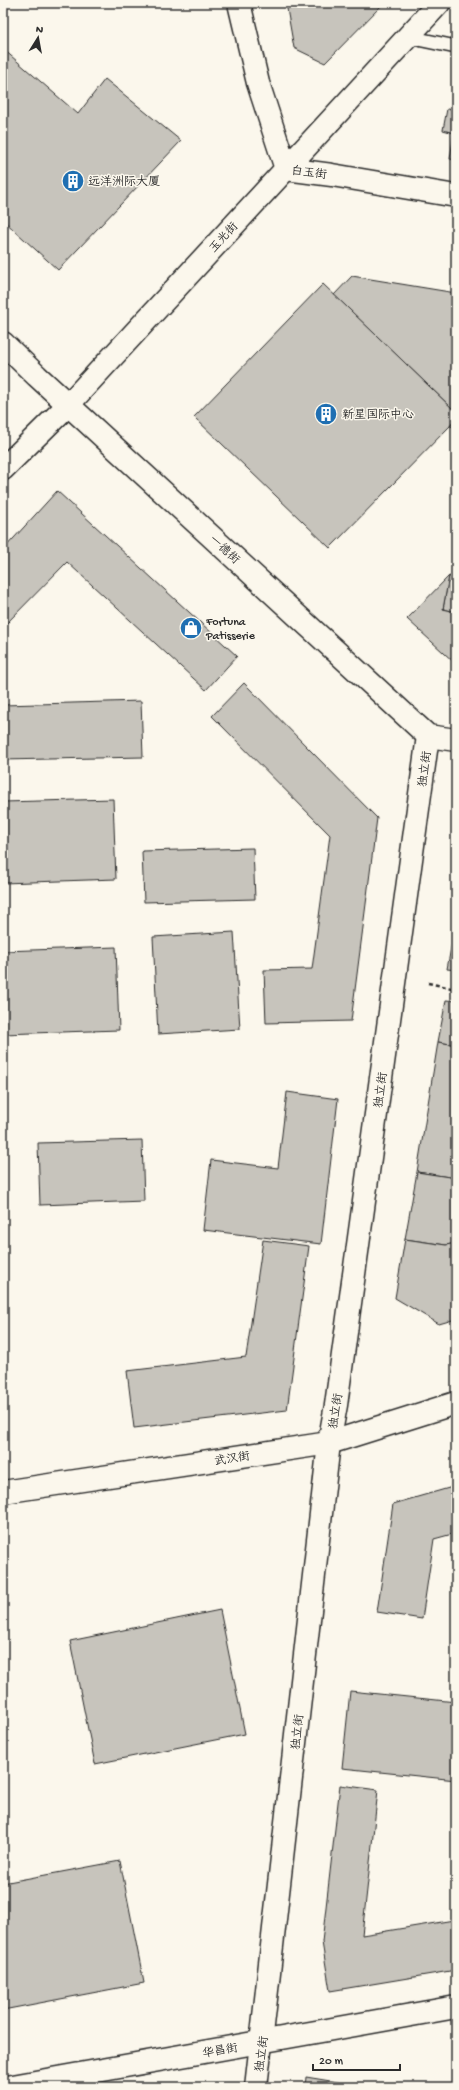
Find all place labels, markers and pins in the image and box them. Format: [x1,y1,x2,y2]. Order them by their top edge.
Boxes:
building icon: 远洋洲际大厦 [60,168,86,194]
place label: 远洋洲际大厦 [88,175,160,190]
building icon: 新星国际中心 [313,401,339,427]
place label: 新星国际中心 [342,408,414,423]
shop icon: Fortuna Patisserie [178,615,204,641]
place label: Fortuna Patisserie [205,616,256,644]

